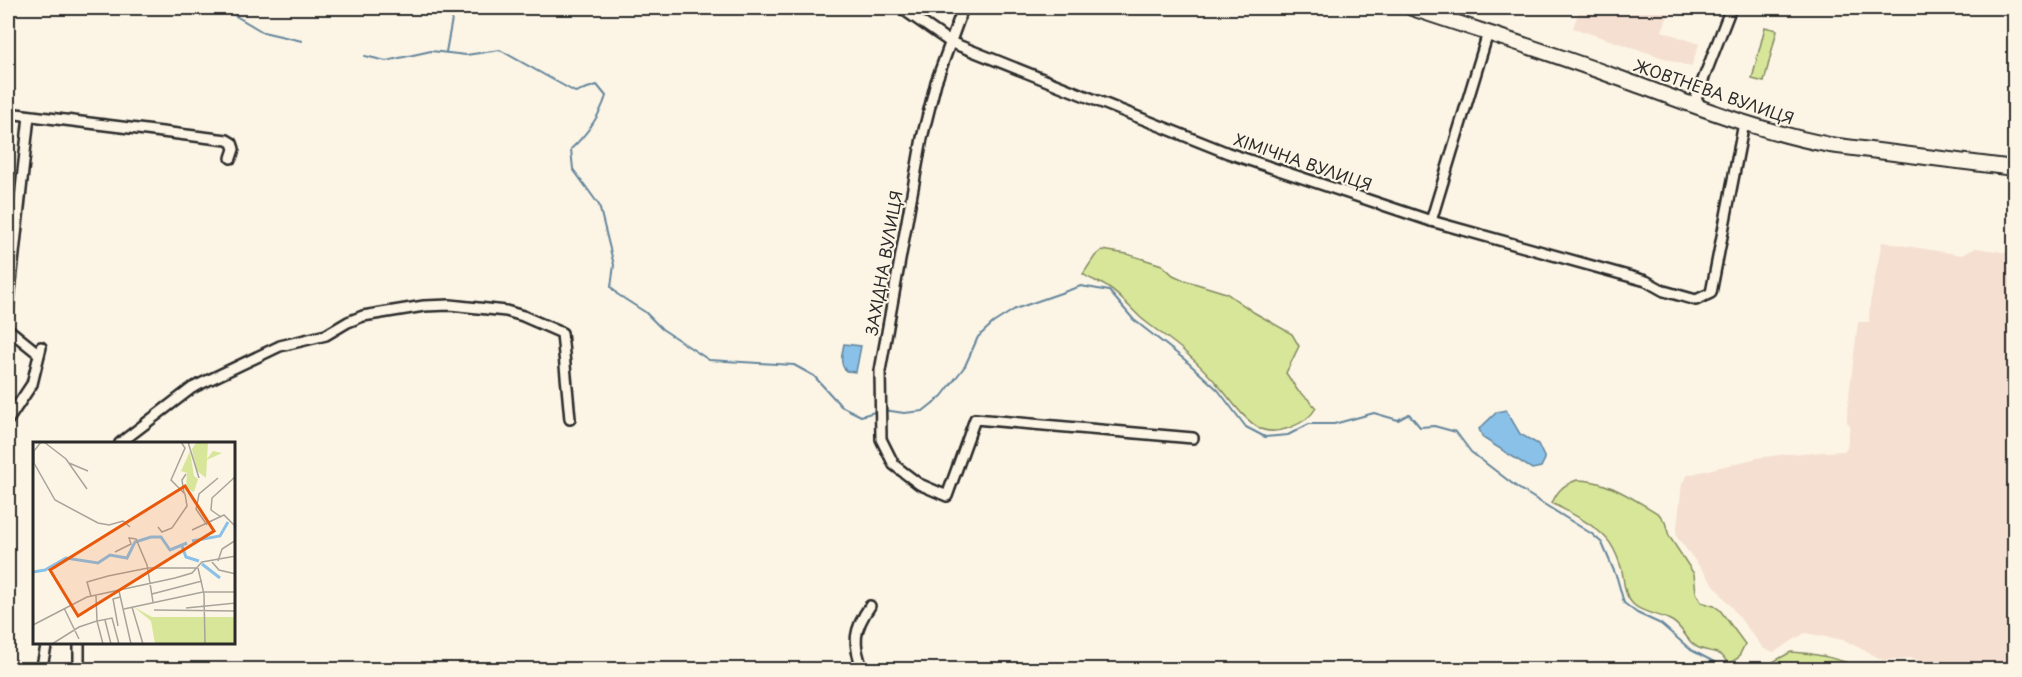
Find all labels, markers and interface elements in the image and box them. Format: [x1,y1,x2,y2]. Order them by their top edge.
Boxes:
street label: ЖОВТНЕВА ВУЛИЦЯ [1630,52,1797,130]
street label: ХІМІЧНА ВУЛИЦЯ [1231,126,1376,196]
street label: ЗАХІДНА ВУЛИЦЯ [858,188,908,337]
inset map [33,442,236,644]

